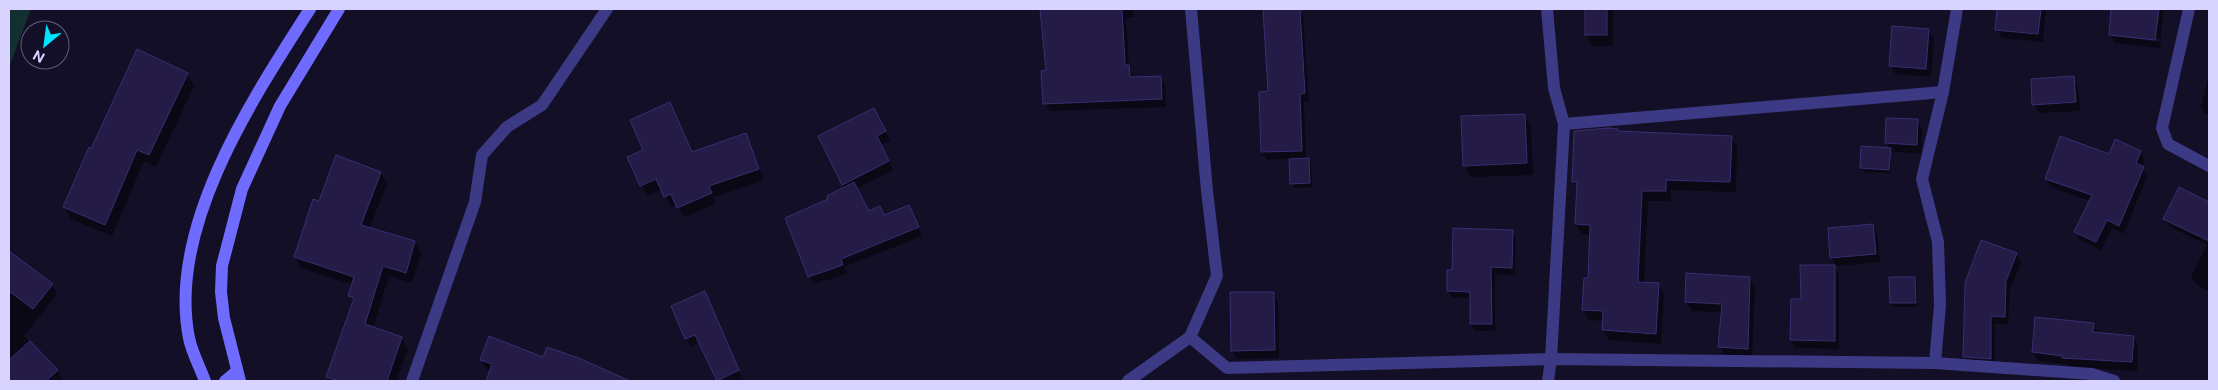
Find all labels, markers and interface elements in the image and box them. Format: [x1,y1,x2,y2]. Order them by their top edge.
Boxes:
north arrow [20,20,70,70]
text: N [30,47,47,66]

